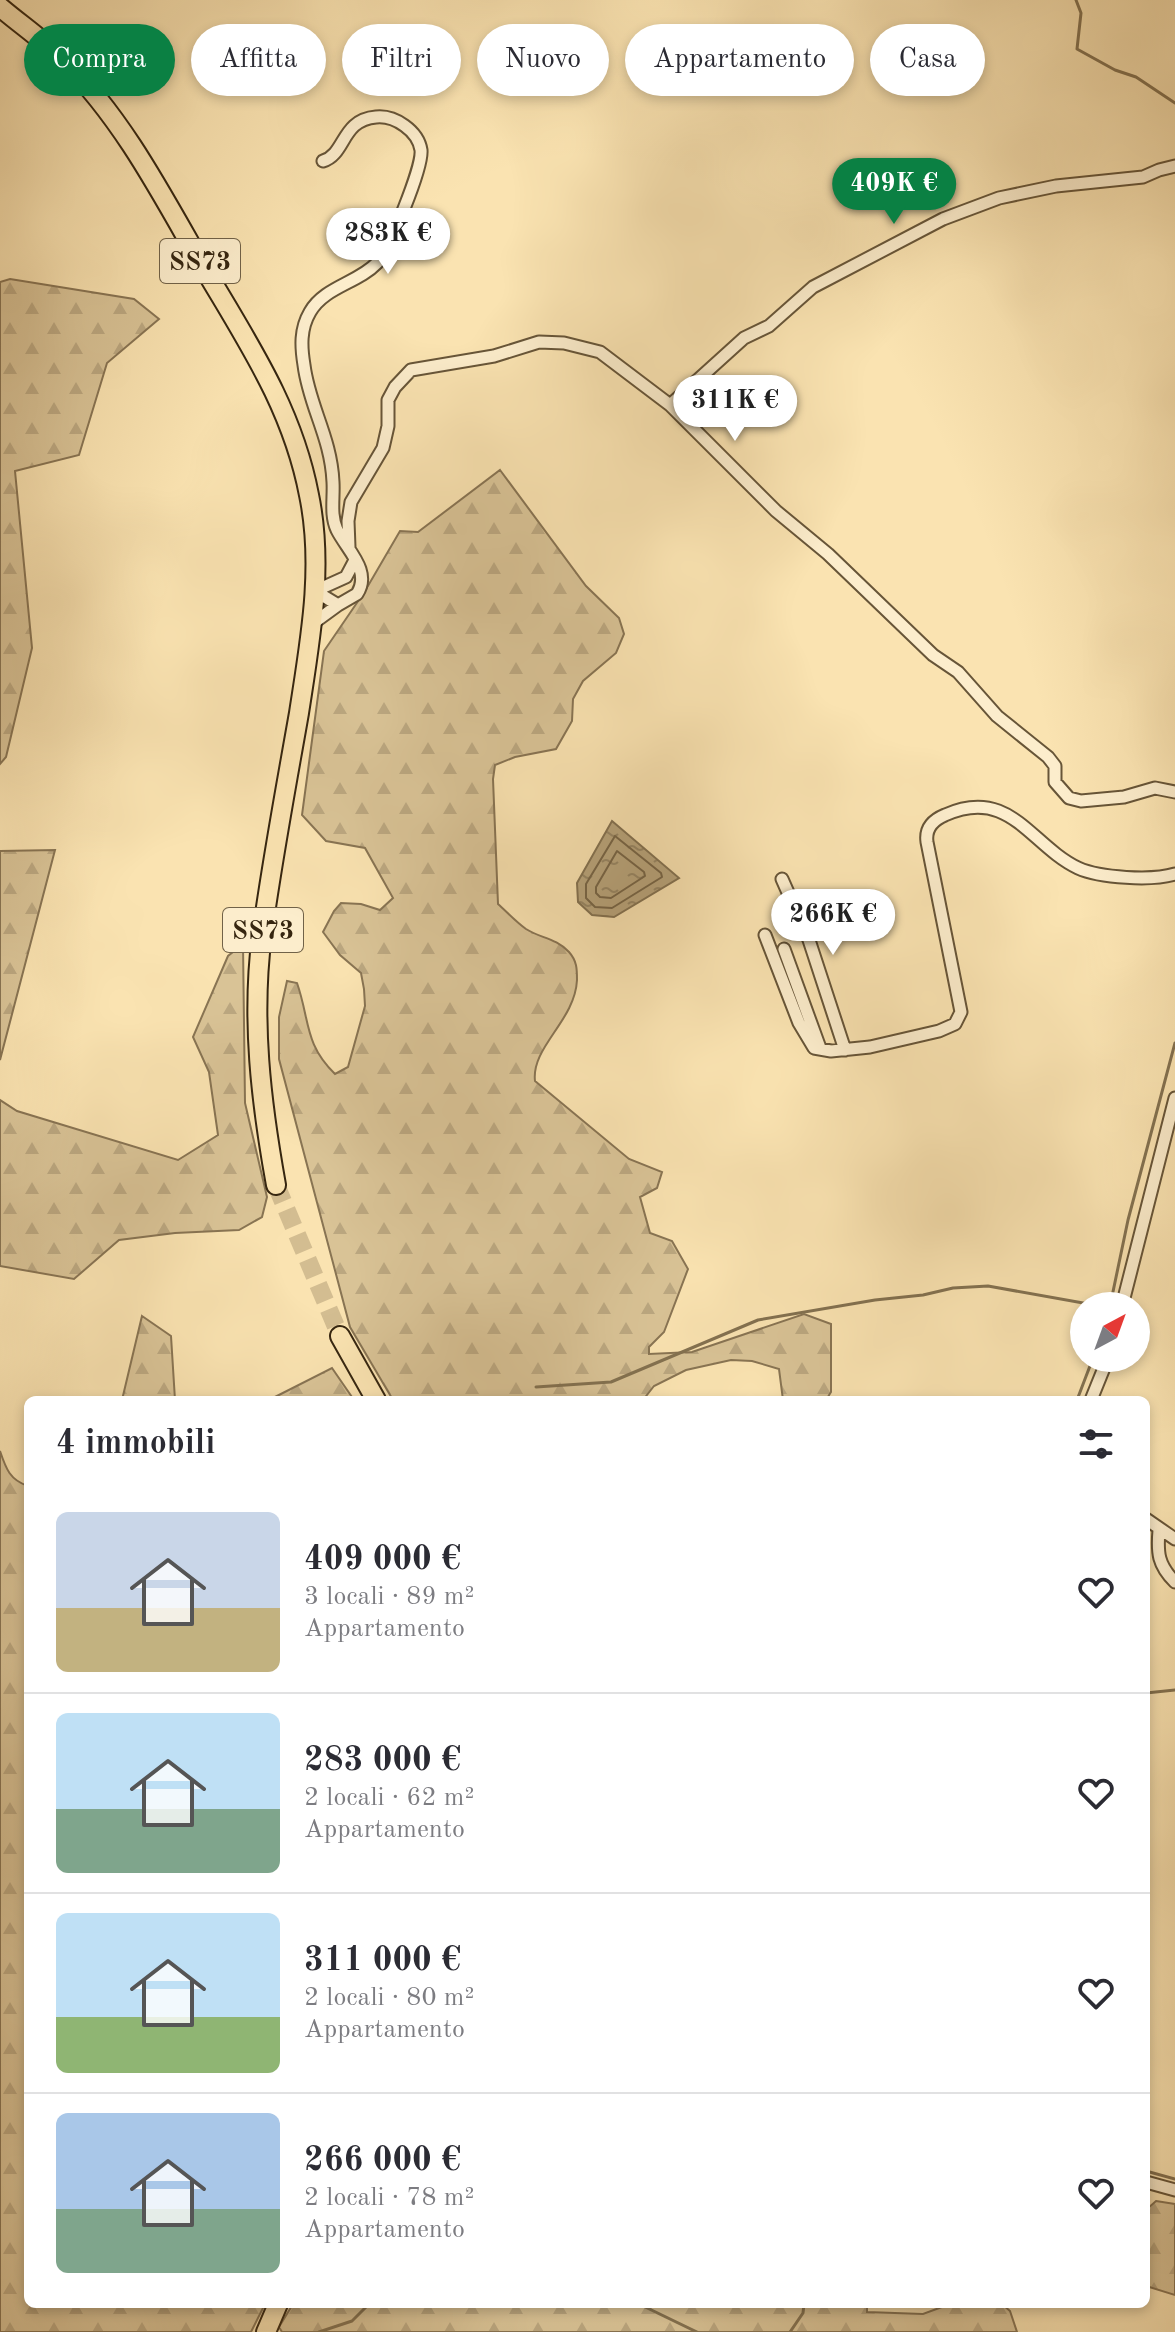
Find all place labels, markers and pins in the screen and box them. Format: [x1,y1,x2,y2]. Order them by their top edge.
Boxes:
pin: 409K € [829,158,959,226]
pin: 283K € [323,208,453,276]
pin: 311K € [670,375,800,443]
pin: 266K € [768,889,898,957]

